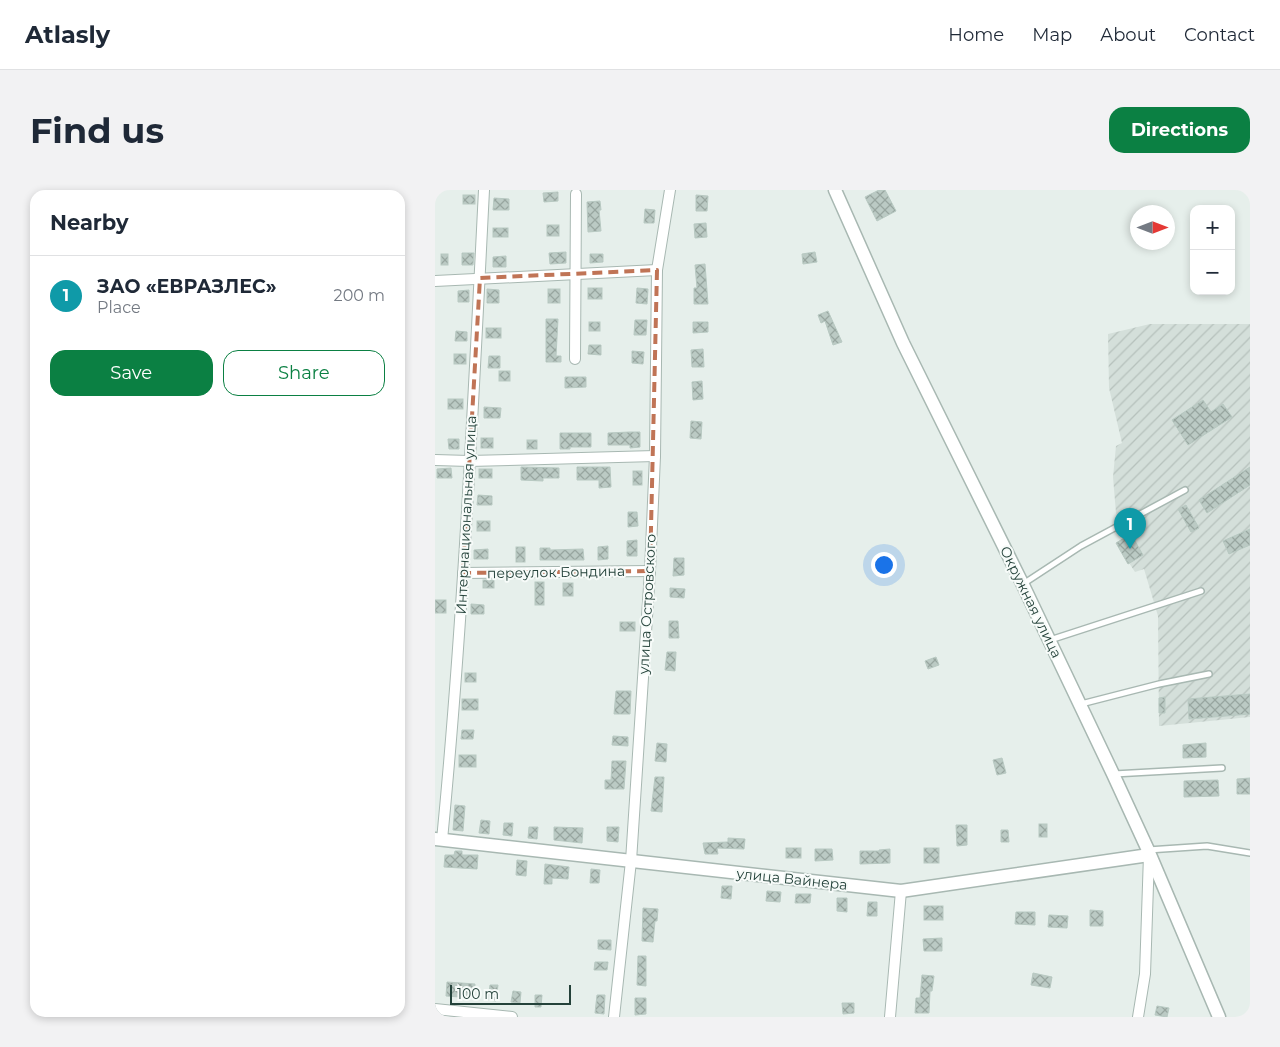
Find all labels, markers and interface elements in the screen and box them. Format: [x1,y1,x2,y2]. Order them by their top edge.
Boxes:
text: Atlasly [25,20,110,49]
text: Home [948,24,1004,46]
text: Map [1032,24,1072,46]
text: About [1100,24,1156,46]
text: Contact [1184,24,1255,46]
button: Directions [1109,107,1250,153]
text: Find us [30,109,164,152]
north arrow [1130,205,1175,250]
map controls [1190,205,1235,295]
button: + [1190,205,1235,250]
text: Nearby [50,210,129,235]
button: − [1190,250,1235,295]
text: ЗАО «ЕВРАЗЛЕС» [97,275,276,298]
text: 1 [63,286,69,305]
text: 200 m [334,286,385,305]
text: Place [97,298,141,317]
button: Save [50,350,213,396]
button: Share [223,350,385,396]
street label: Интернациональная улица [452,415,480,615]
pin: 1 [1114,508,1146,549]
street label: улица Островского [634,533,660,676]
street label: Окружная улица [996,543,1066,661]
your location [871,552,897,578]
street label: переулок Бондина [487,562,625,582]
street label: улица Вайнера [735,864,848,894]
scale bar [450,982,571,1005]
text: 100 m [457,985,499,1003]

